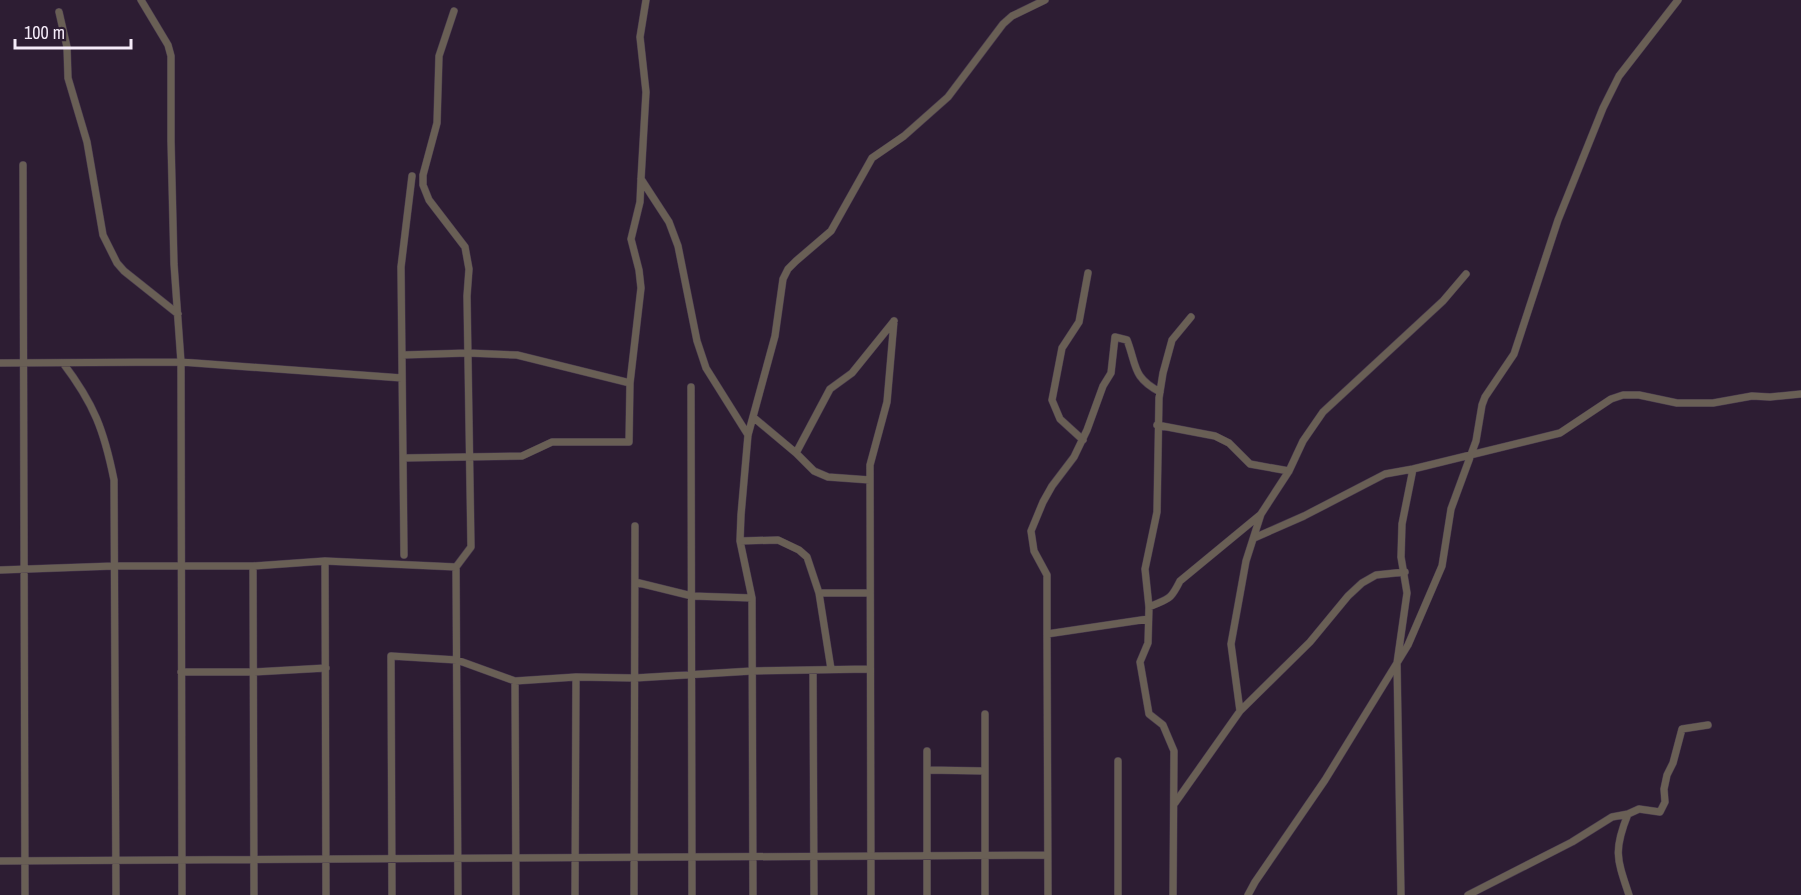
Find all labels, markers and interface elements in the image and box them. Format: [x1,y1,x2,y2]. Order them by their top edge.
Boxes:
scale bar [15,12,130,50]
text: 100 m [24,20,65,45]

